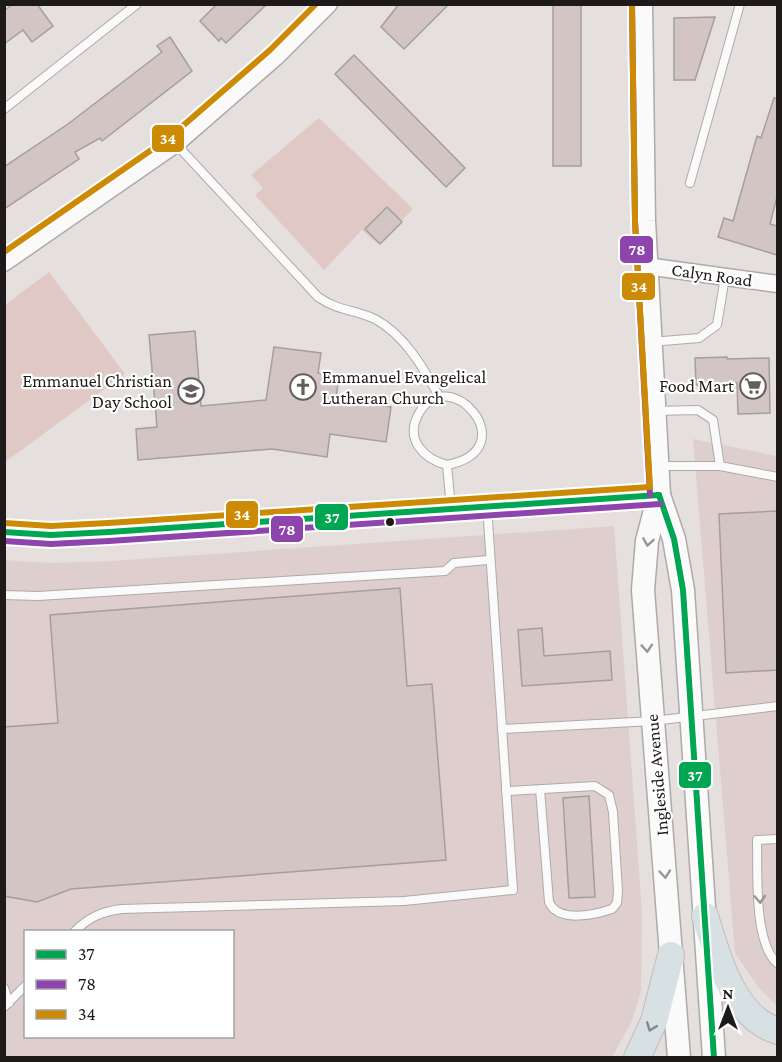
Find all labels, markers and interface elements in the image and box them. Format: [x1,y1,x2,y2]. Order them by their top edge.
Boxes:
line badge: 34 [151,124,185,153]
text: 34 [160,130,177,147]
line badge: 78 [619,235,654,264]
text: 78 [629,241,645,258]
street label: Calyn Road [670,259,754,291]
line badge: 34 [621,272,656,301]
text: 34 [631,278,648,295]
place label: Emmanuel Evangelical Lutheran Church [322,367,487,408]
place label: Emmanuel Christian Day School [23,371,172,412]
supermarket icon: Food Mart [738,371,768,401]
church icon: Emmanuel Evangelical Lutheran Church [288,372,318,402]
school or university icon: Emmanuel Christian Day School [176,376,206,406]
place label: Food Mart [659,376,735,396]
line badge: 34 [225,500,259,529]
line badge: 37 [314,503,349,531]
text: 34 [234,506,251,523]
text: 37 [324,509,340,526]
line badge: 78 [270,515,304,543]
unlabelled marker [384,516,396,528]
text: 78 [279,521,295,538]
one-way arrow [642,537,655,547]
one-way arrow [641,644,654,653]
street label: Ingleside Avenue [642,713,672,837]
line badge: 37 [678,761,712,789]
text: 37 [687,767,703,784]
one-way arrow [658,870,671,879]
one-way arrow [753,894,766,903]
legend [24,930,234,1038]
text: 37 [78,944,95,964]
text: 78 [78,974,96,994]
north arrow [698,978,758,1038]
text: N [723,985,734,1002]
text: 34 [78,1004,96,1024]
one-way arrow [646,1022,659,1032]

